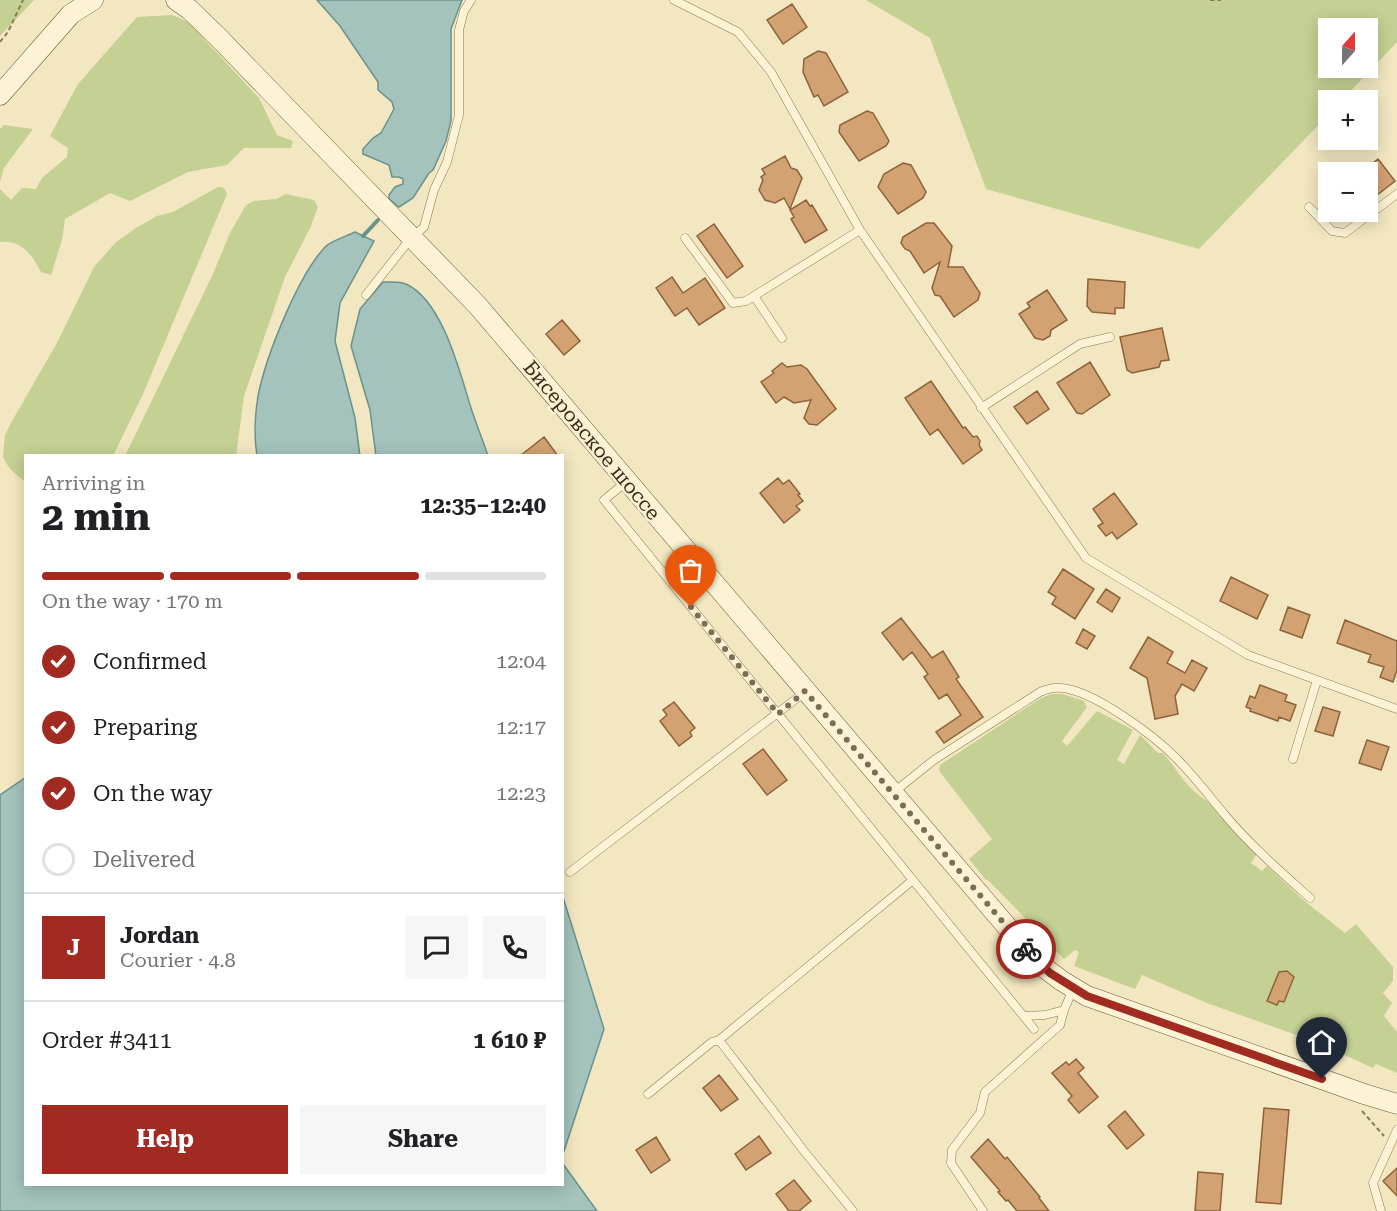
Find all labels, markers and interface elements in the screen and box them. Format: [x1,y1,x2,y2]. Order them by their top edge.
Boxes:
north arrow [1318,18,1378,78]
map controls [1318,18,1378,222]
button: + [1318,90,1378,150]
button: − [1318,162,1378,222]
street label: Бисеровское шоссе [518,355,666,525]
text: Arriving in [42,471,145,495]
text: 12:35–12:40 [420,493,546,518]
text: 2 min [42,494,150,540]
pin [665,545,716,607]
icon: bag [674,554,707,587]
text: On the way · 170 m [42,589,223,613]
icon: check [42,645,75,678]
text: Confirmed [93,649,207,674]
text: 12:04 [496,649,546,673]
icon: check [42,711,75,744]
text: Preparing [93,715,197,740]
text: 12:17 [496,715,546,739]
icon: check [42,777,75,810]
text: On the way [93,781,213,806]
text: 12:23 [496,781,546,805]
text: Delivered [93,847,195,872]
button: chat [405,916,468,979]
button: phone [483,916,546,979]
courier [996,919,1056,979]
text: Jordan [120,923,199,948]
icon: bike [1010,933,1043,966]
text: J [67,935,80,960]
text: Courier · 4.8 [120,948,236,972]
pin [1296,1017,1347,1079]
icon: home [1305,1026,1338,1059]
text: Order #3411 [42,1028,172,1053]
text: 1 610 ₽ [473,1028,546,1053]
button: Help [42,1105,288,1174]
button: Share [300,1105,546,1174]

